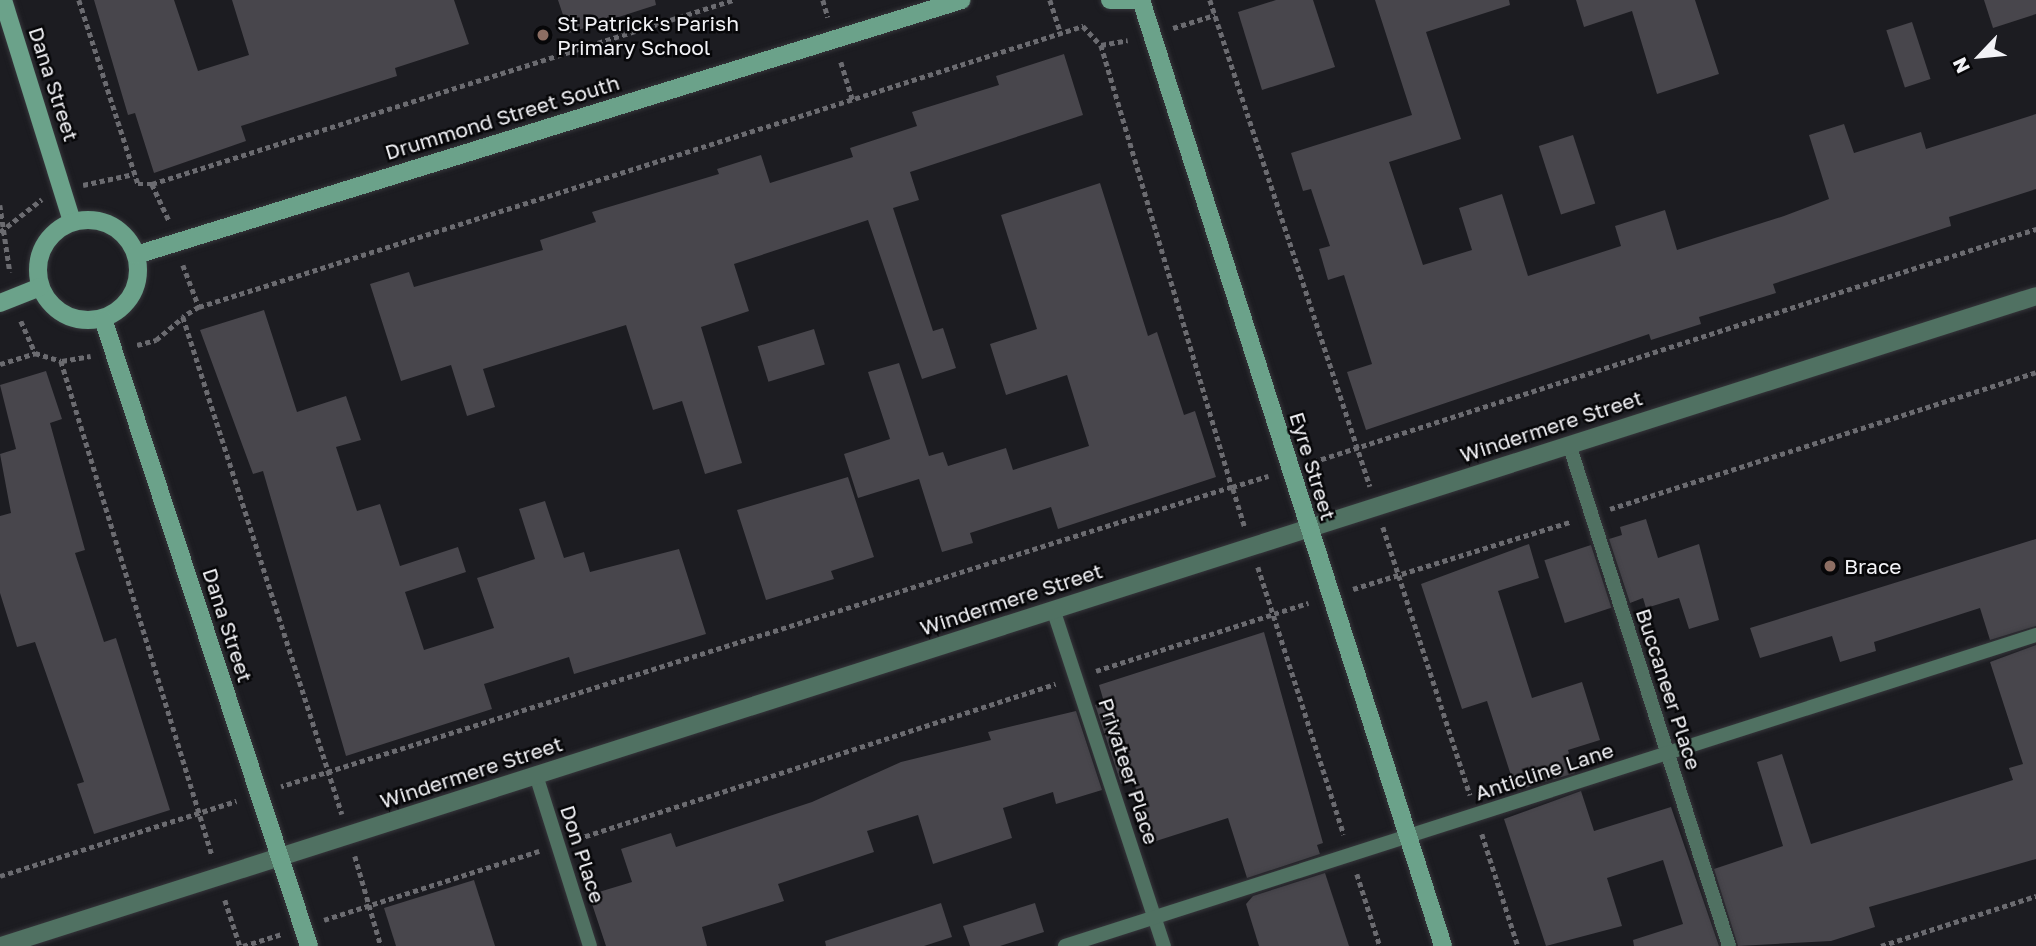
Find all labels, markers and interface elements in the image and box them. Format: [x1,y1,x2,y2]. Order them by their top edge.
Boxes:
place label: St Patrick's Parish Primary School [557,10,739,60]
north arrow [1945,21,2015,91]
street label: Dana Street [24,24,84,144]
marker: St Patrick's Parish Primary School [535,27,551,43]
text: N [1947,54,1974,77]
street label: Drummond Street South [382,69,622,165]
street label: Windermere Street [1457,385,1645,467]
street label: Eyre Street [1285,409,1341,523]
place label: Brace [1844,553,1902,579]
street label: Windermere Street [917,558,1105,640]
marker: Brace [1822,558,1838,574]
street label: Dana Street [198,565,258,685]
street label: Buccaneer Place [1631,605,1707,773]
street label: Privateer Place [1093,695,1165,847]
street label: Windermere Street [377,731,565,813]
street label: Anticline Lane [1472,737,1616,805]
street label: Don Place [555,802,611,906]

